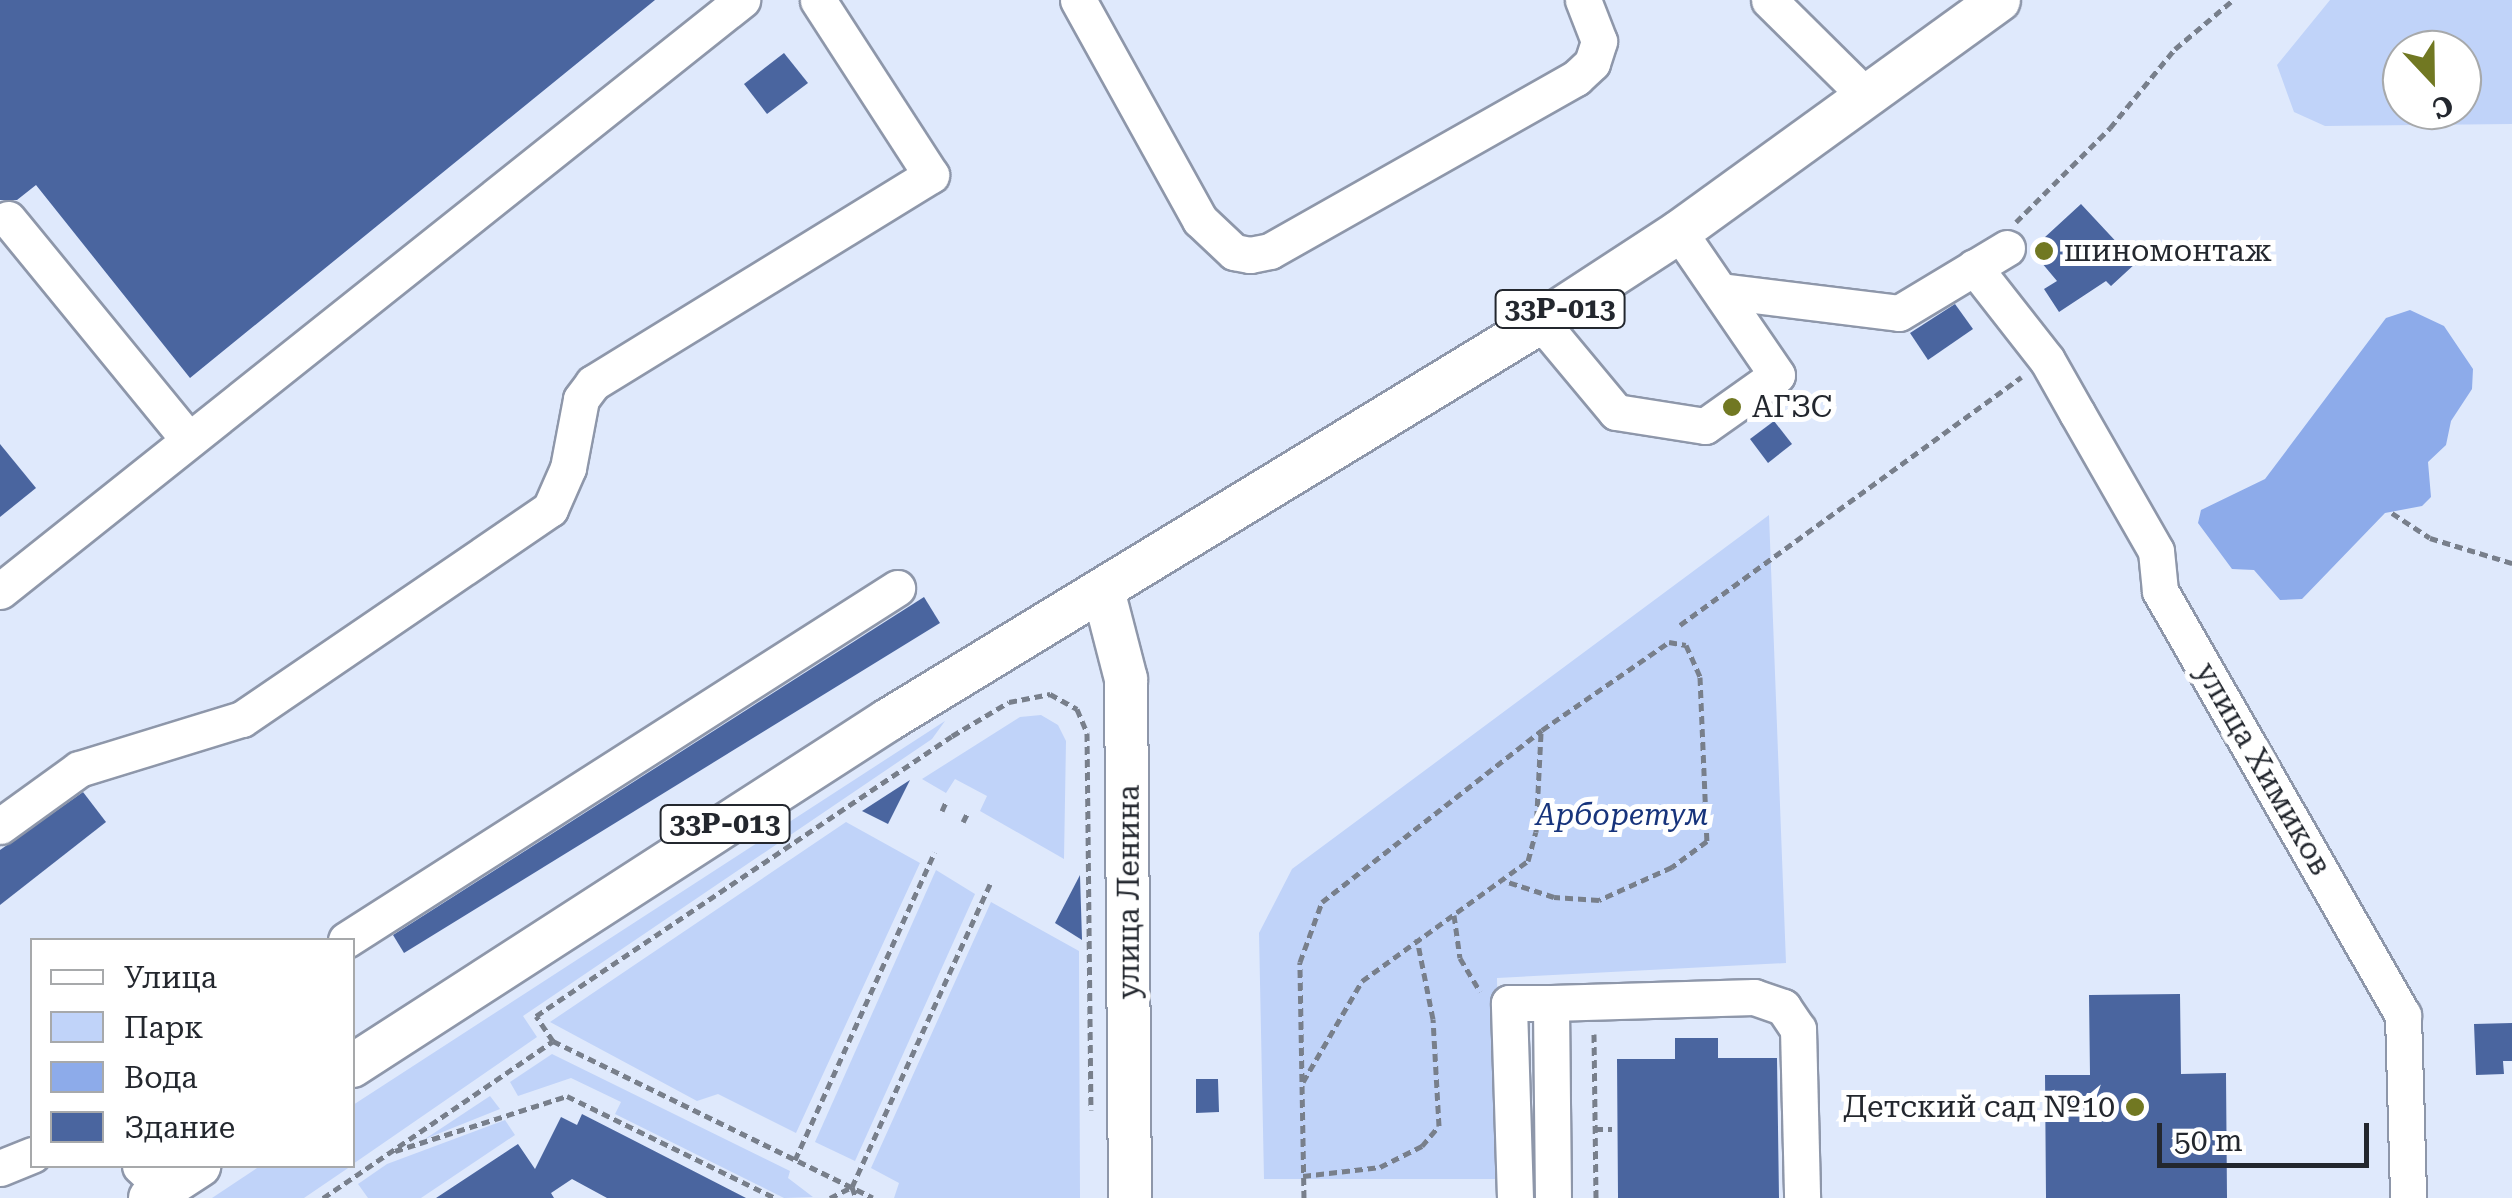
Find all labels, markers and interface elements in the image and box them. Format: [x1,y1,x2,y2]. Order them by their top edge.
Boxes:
north arrow [2382,30,2482,130]
text: С [2427,87,2458,125]
place label: шиномонтаж [2064,233,2272,269]
marker: шиномонтаж [2033,240,2055,262]
road number: 33Р-013 [1492,286,1628,332]
place label: АГЗС [1752,389,1832,425]
marker: АГЗС [1721,396,1743,418]
street label: улица Химиков [2188,656,2338,882]
street label: улица Ленина [1111,785,1147,999]
park label: Арборетум [1536,797,1708,833]
road number: 33Р-013 [658,801,792,847]
legend [30,938,355,1168]
text: Улица [124,960,217,995]
text: Парк [124,1010,203,1045]
text: Вода [124,1060,198,1095]
place label: Детский сад №10 [1843,1089,2115,1125]
marker: Детский сад №10 [2124,1096,2146,1118]
scale bar [2162,1103,2374,1165]
text: Здание [124,1110,235,1145]
text: 50 m [2174,1123,2243,1158]

